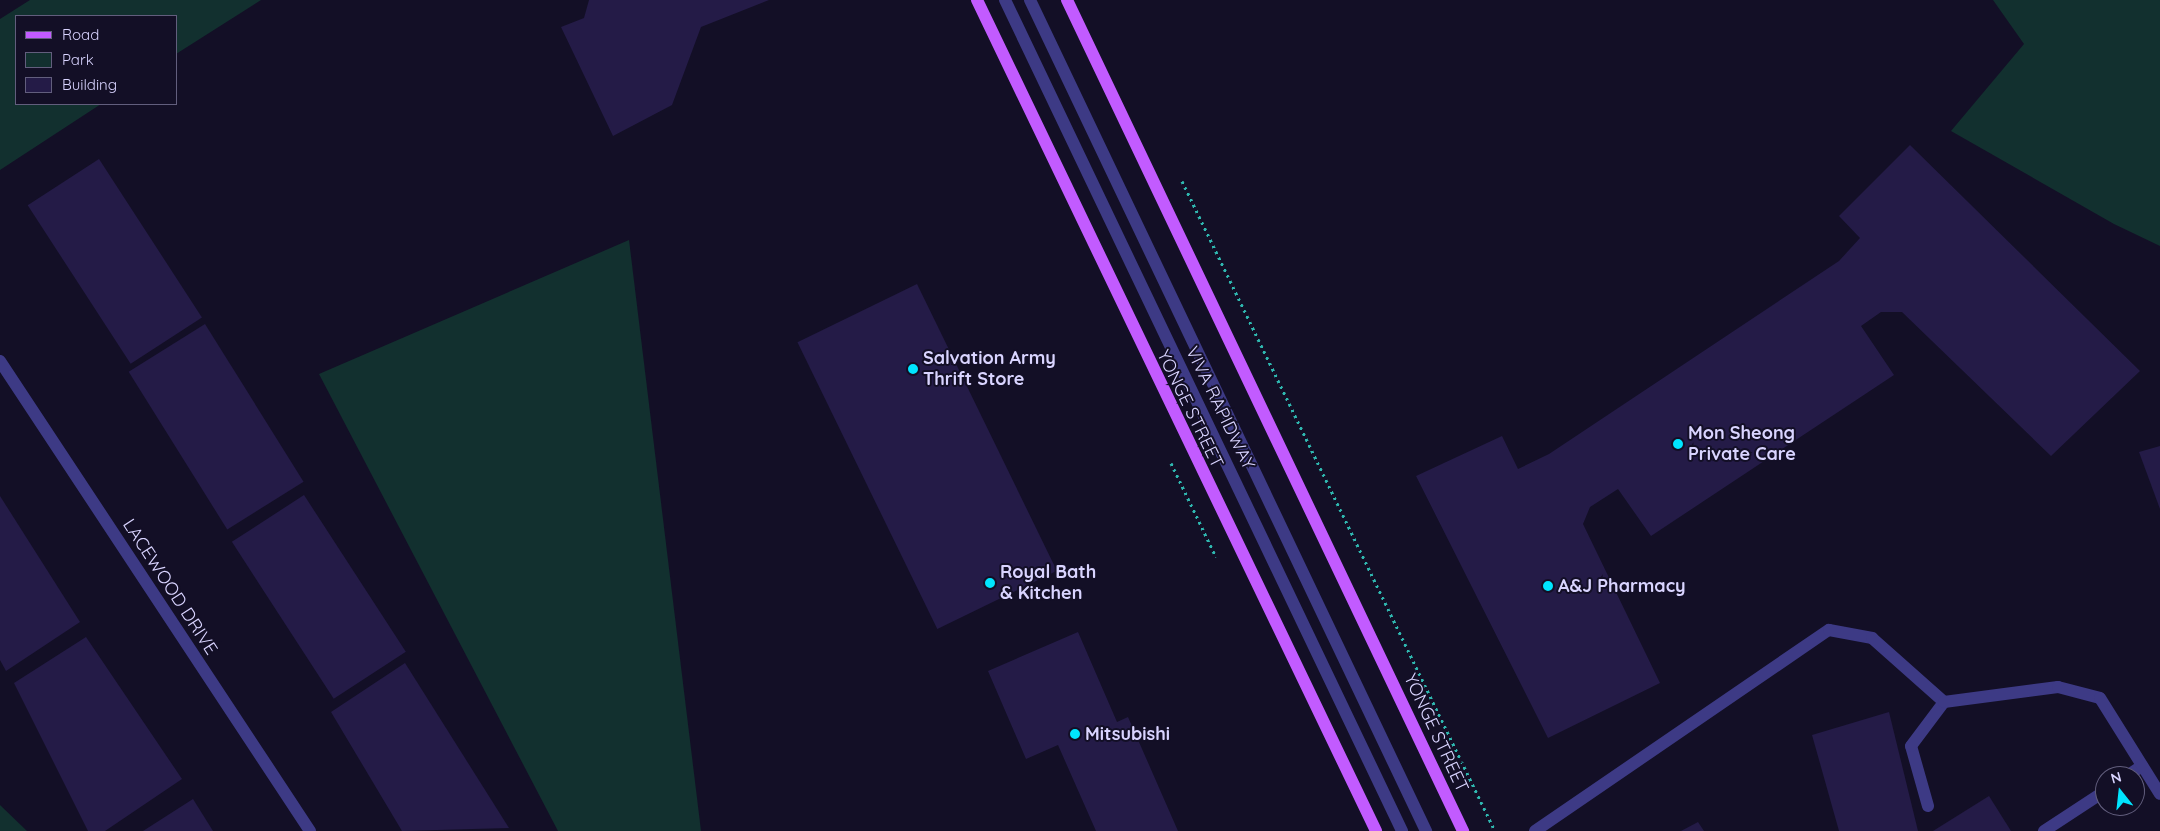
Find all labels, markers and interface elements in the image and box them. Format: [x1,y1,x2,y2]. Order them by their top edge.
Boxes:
legend [15,15,178,105]
text: Road [62,25,99,44]
text: Park [62,50,94,69]
text: Building [62,75,117,94]
street label: VIVA RAPIDWAY [1181,343,1259,473]
street label: YONGE STREET [1152,347,1228,471]
place label: Salvation Army Thrift Store [923,348,1056,390]
marker: Salvation Army Thrift Store [907,363,919,375]
place label: Mon Sheong Private Care [1688,423,1796,466]
marker: Mon Sheong Private Care [1672,438,1684,450]
street label: LACEWOOD DRIVE [118,515,222,659]
place label: Royal Bath & Kitchen [1000,562,1096,604]
place label: A&J Pharmacy [1558,575,1686,597]
marker: Royal Bath & Kitchen [984,577,996,589]
marker: A&J Pharmacy [1542,580,1554,592]
street label: YONGE STREET [1399,670,1473,796]
place label: Mitsubishi [1085,723,1170,745]
marker: Mitsubishi [1069,728,1081,740]
north arrow [2095,766,2145,816]
text: N [2109,767,2124,788]

